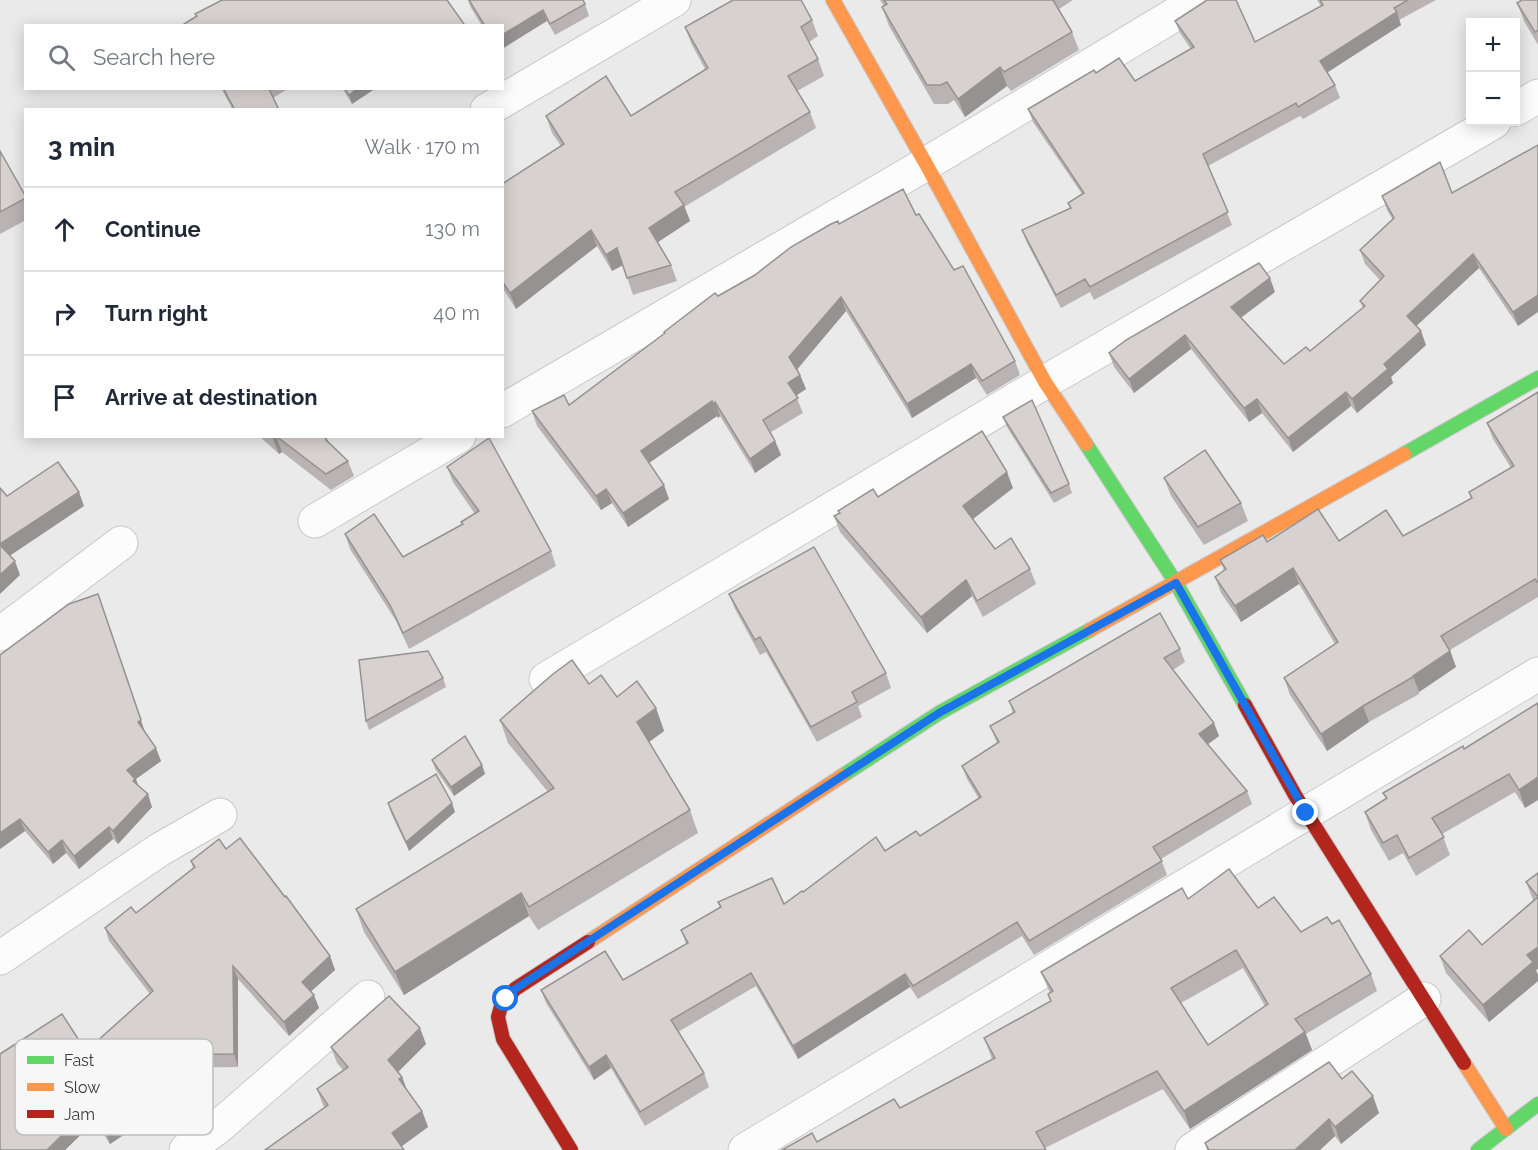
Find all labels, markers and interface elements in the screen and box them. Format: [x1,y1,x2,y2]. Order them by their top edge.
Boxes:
map controls [1466,18,1520,126]
button: + [1466,18,1520,72]
search box [24,24,504,90]
icon: search [45,41,78,74]
text: Search here [93,44,215,70]
button: − [1466,72,1520,126]
text: 3 min [48,132,115,162]
text: Walk · 170 m [364,135,480,159]
icon: ahead [48,213,81,246]
text: Continue [105,216,201,242]
text: 130 m [425,217,480,241]
icon: right [48,297,81,330]
text: Turn right [105,300,208,326]
text: 40 m [433,301,480,325]
icon: arrive [48,381,81,414]
text: Arrive at destination [105,384,318,410]
route end [1292,799,1318,825]
route start [492,985,518,1011]
legend [15,1039,213,1135]
text: Fast [64,1051,95,1070]
text: Slow [64,1078,100,1097]
text: Jam [64,1105,95,1124]

